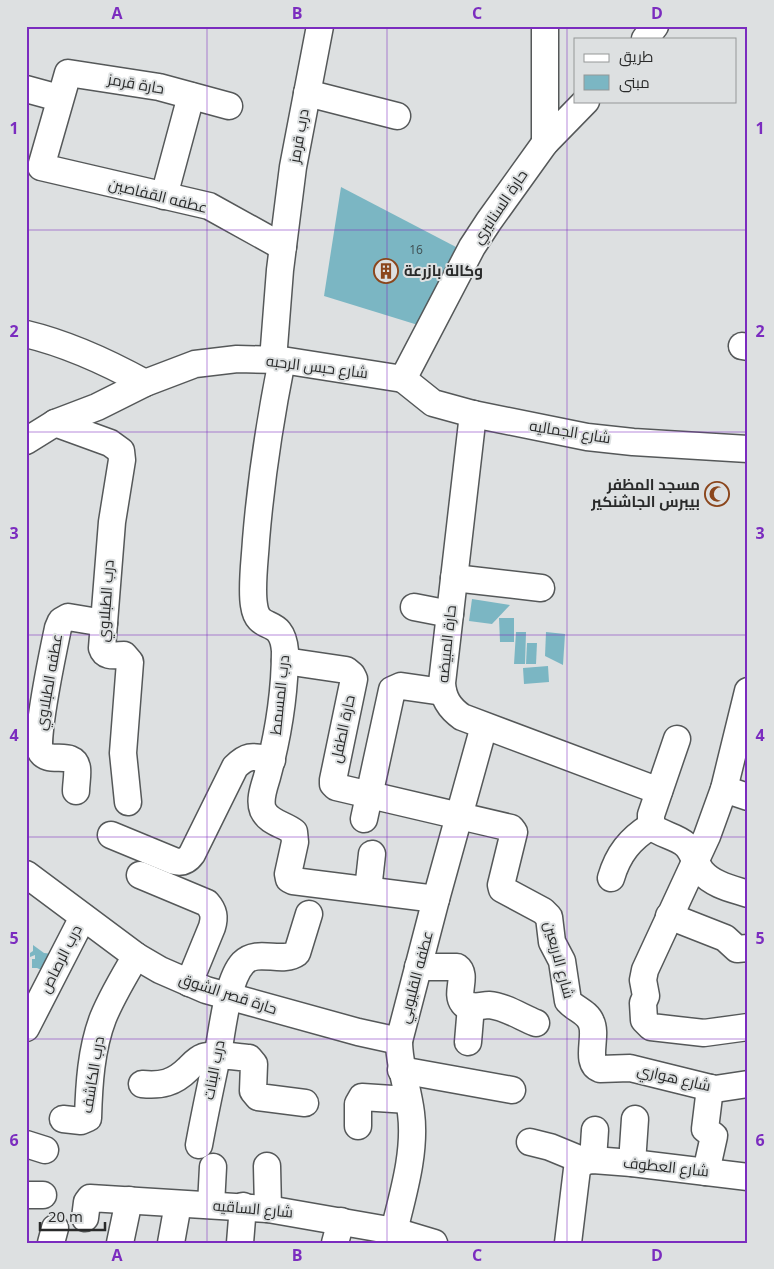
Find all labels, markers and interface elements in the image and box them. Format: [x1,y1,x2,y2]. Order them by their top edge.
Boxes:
text: A [111,2,123,24]
text: B [292,2,302,24]
text: C [472,2,482,24]
text: D [651,2,663,24]
legend [574,38,736,102]
text: طريق [619,46,653,67]
street label: حارة قرمز [105,68,166,98]
text: مبنى [619,72,650,93]
street label: درب قرمز [283,107,313,165]
text: 1 [9,117,19,139]
text: 1 [755,117,765,139]
street label: حارة السنانيري [467,165,534,249]
street label: عطفه القفاصين [106,173,210,218]
house number: 16 [409,241,423,258]
building icon: وكالة بازرعة [373,258,399,284]
place label: وكالة بازرعة [404,260,483,280]
text: 2 [9,320,19,342]
text: 2 [755,320,765,342]
street label: شارع حبس الرحبه [265,350,369,384]
street label: شارع الجماليه [528,415,612,449]
place label: مسجد المظفر بيبرس الجاشنكير [590,474,700,511]
mosque icon: مسجد المظفر بيبرس الجاشنكير [704,481,730,507]
text: 3 [9,522,19,544]
text: 3 [755,522,765,544]
street label: درب الطبلاوي [92,559,121,643]
street label: حارة المبيضه [432,604,460,684]
street label: عطفه الطبلاوي [30,632,69,732]
street label: درب المسمط [265,654,293,736]
street label: حارة الطفل [325,693,360,765]
text: 4 [9,724,19,746]
text: 4 [755,724,765,746]
street label: شارع الاربعين [538,919,580,1001]
street label: درب الرصاص [34,921,87,997]
text: 5 [9,927,19,949]
text: 5 [755,927,765,949]
street label: عطفه القليوبي [393,928,440,1026]
street label: حارة قصر الشوق [176,968,280,1019]
street label: درب الكاشف [76,1035,108,1115]
street label: درب البنات [197,1038,229,1101]
street label: شارع هواري [635,1059,713,1098]
text: 6 [9,1129,19,1151]
text: 6 [755,1129,765,1151]
street label: شارع العطوف [622,1152,710,1182]
street label: شارع الساقيه [212,1195,294,1223]
scale bar [40,1199,105,1231]
text: 20 m [48,1206,83,1226]
text: A [111,1244,123,1266]
text: B [292,1244,302,1266]
text: C [472,1244,482,1266]
text: D [651,1244,663,1266]

